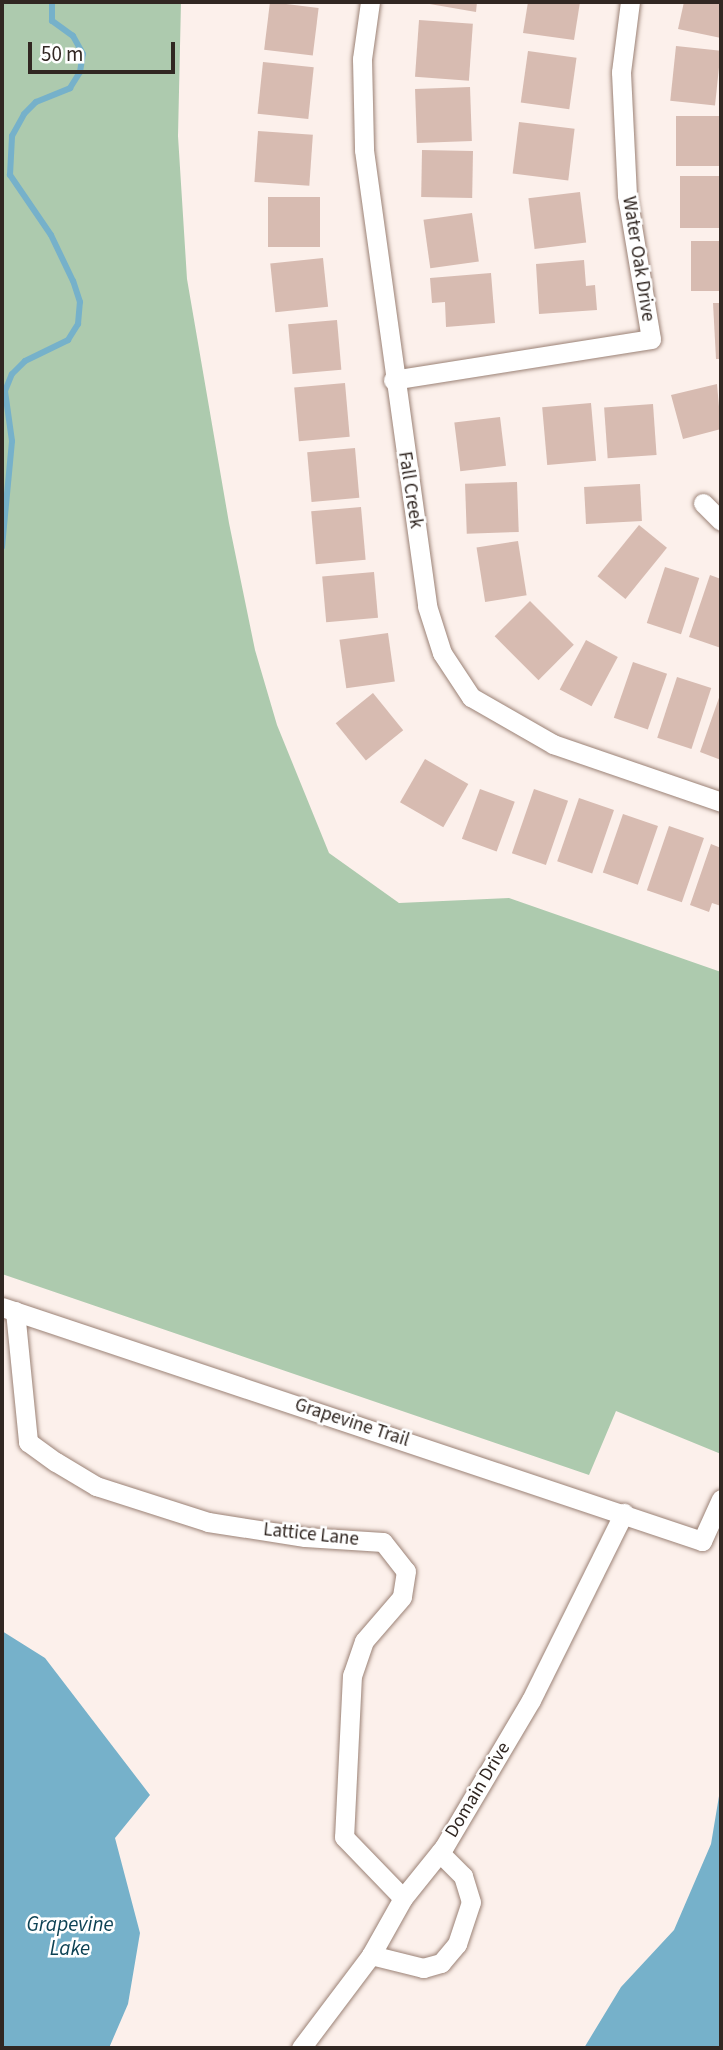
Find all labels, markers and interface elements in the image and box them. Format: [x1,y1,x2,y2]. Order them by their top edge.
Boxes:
scale bar [32,28,178,72]
text: 50 m [41,39,83,69]
street label: Water Oak Drive [617,195,659,323]
street label: Fall Creek [393,450,427,530]
street label: Grapevine Trail [292,1394,412,1452]
street label: Lattice Lane [262,1519,360,1551]
street label: Domain Drive [441,1738,515,1842]
water label: Grapevine Lake [26,1911,114,1961]

